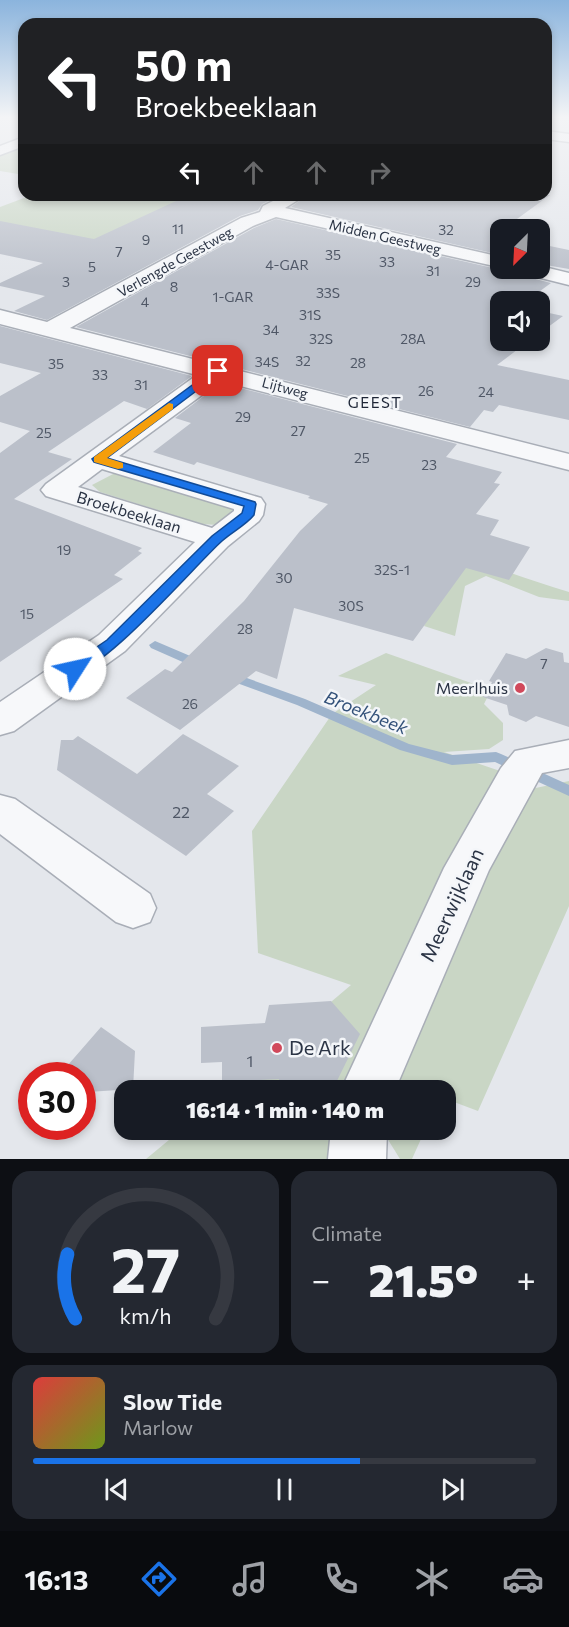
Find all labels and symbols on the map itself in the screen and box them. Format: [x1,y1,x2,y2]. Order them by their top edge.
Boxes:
street label: Midden Geestweg [328,215,443,258]
north arrow [490,219,550,279]
house number: 11 [172,220,184,237]
house number: 32 [438,221,454,238]
street label: Verlengde Geestweg [114,223,236,300]
house number: 9 [142,231,150,248]
house number: 7 [115,243,123,260]
house number: 35 [325,246,341,263]
house number: 33 [379,253,395,270]
house number: 4-GAR [265,256,309,273]
house number: 5 [88,258,96,275]
house number: 31 [426,262,440,279]
house number: 3 [62,273,70,290]
house number: 29 [465,273,481,290]
house number: 8 [170,278,178,295]
house number: 33S [316,284,340,301]
house number: 1-GAR [212,288,254,305]
house number: 4 [141,293,150,310]
house number: 31S [299,306,321,323]
house number: 34 [263,321,280,338]
house number: 32S [309,330,333,347]
house number: 28A [400,330,426,347]
pin [192,345,243,396]
house number: 32 [295,352,311,369]
house number: 34S [255,353,279,370]
house number: 28 [350,354,366,371]
house number: 35 [48,355,64,372]
house number: 33 [92,366,108,383]
street label: Lijtweg [260,373,310,402]
house number: 31 [134,376,148,393]
house number: 26 [418,382,434,399]
house number: 24 [478,383,495,400]
district label: GEEST [348,393,402,411]
house number: 29 [235,408,251,425]
house number: 27 [290,422,306,439]
house number: 25 [36,424,52,441]
house number: 25 [354,449,370,466]
house number: 23 [421,456,437,473]
street label: Broekbeeklaan [75,487,184,536]
house number: 19 [57,541,71,558]
house number: 32S-1 [374,561,410,578]
house number: 30 [275,569,293,586]
house number: 30S [338,597,364,614]
house number: 15 [20,605,34,622]
house number: 28 [237,620,253,637]
position arrow [43,637,107,701]
house number: 7 [540,655,548,672]
place label: Meerlhuis [436,678,508,697]
marker: Meerlhuis [513,681,527,695]
water label: Broekbeek [322,685,412,739]
house number: 26 [182,695,198,712]
house number: 22 [172,802,190,821]
street label: Meerwijklaan [414,844,488,965]
place label: De Ark [289,1035,351,1059]
marker: De Ark [270,1041,284,1055]
house number: 1 [247,1051,253,1070]
speed limit sign: 30 [18,1062,96,1140]

